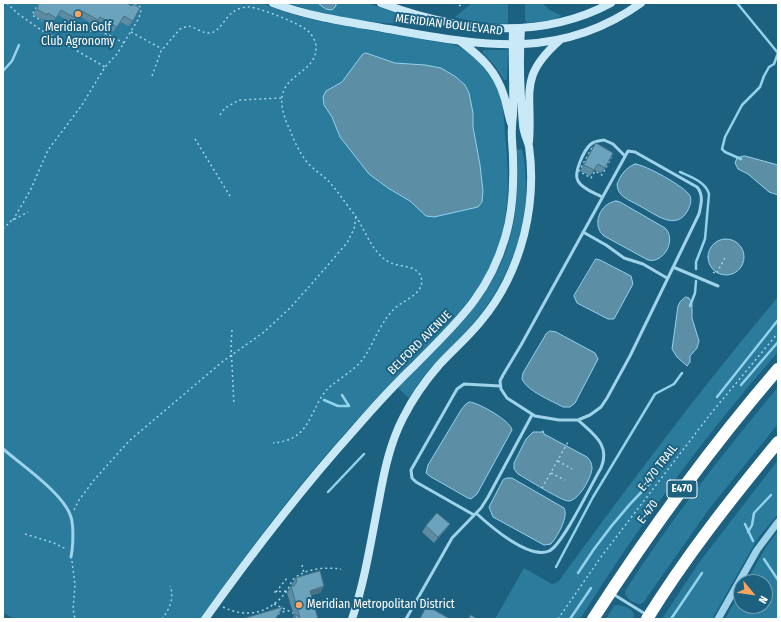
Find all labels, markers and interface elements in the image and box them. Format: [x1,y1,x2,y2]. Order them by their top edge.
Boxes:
marker: Meridian Golf Club Agronomy [73,9,83,19]
street label: MERIDIAN BOULEVARD [394,11,504,39]
place label: Meridian Golf Club Agronomy [41,21,115,49]
street label: BELFORD AVENUE [385,308,455,378]
street label: E-470 TRAIL [635,442,681,494]
road number: E470 [667,480,697,498]
street label: E-470 [634,497,662,527]
north arrow [733,574,773,614]
text: N [756,594,770,606]
place label: Meridian Metropolitan District [307,598,455,612]
marker: Meridian Metropolitan District [294,600,304,610]

